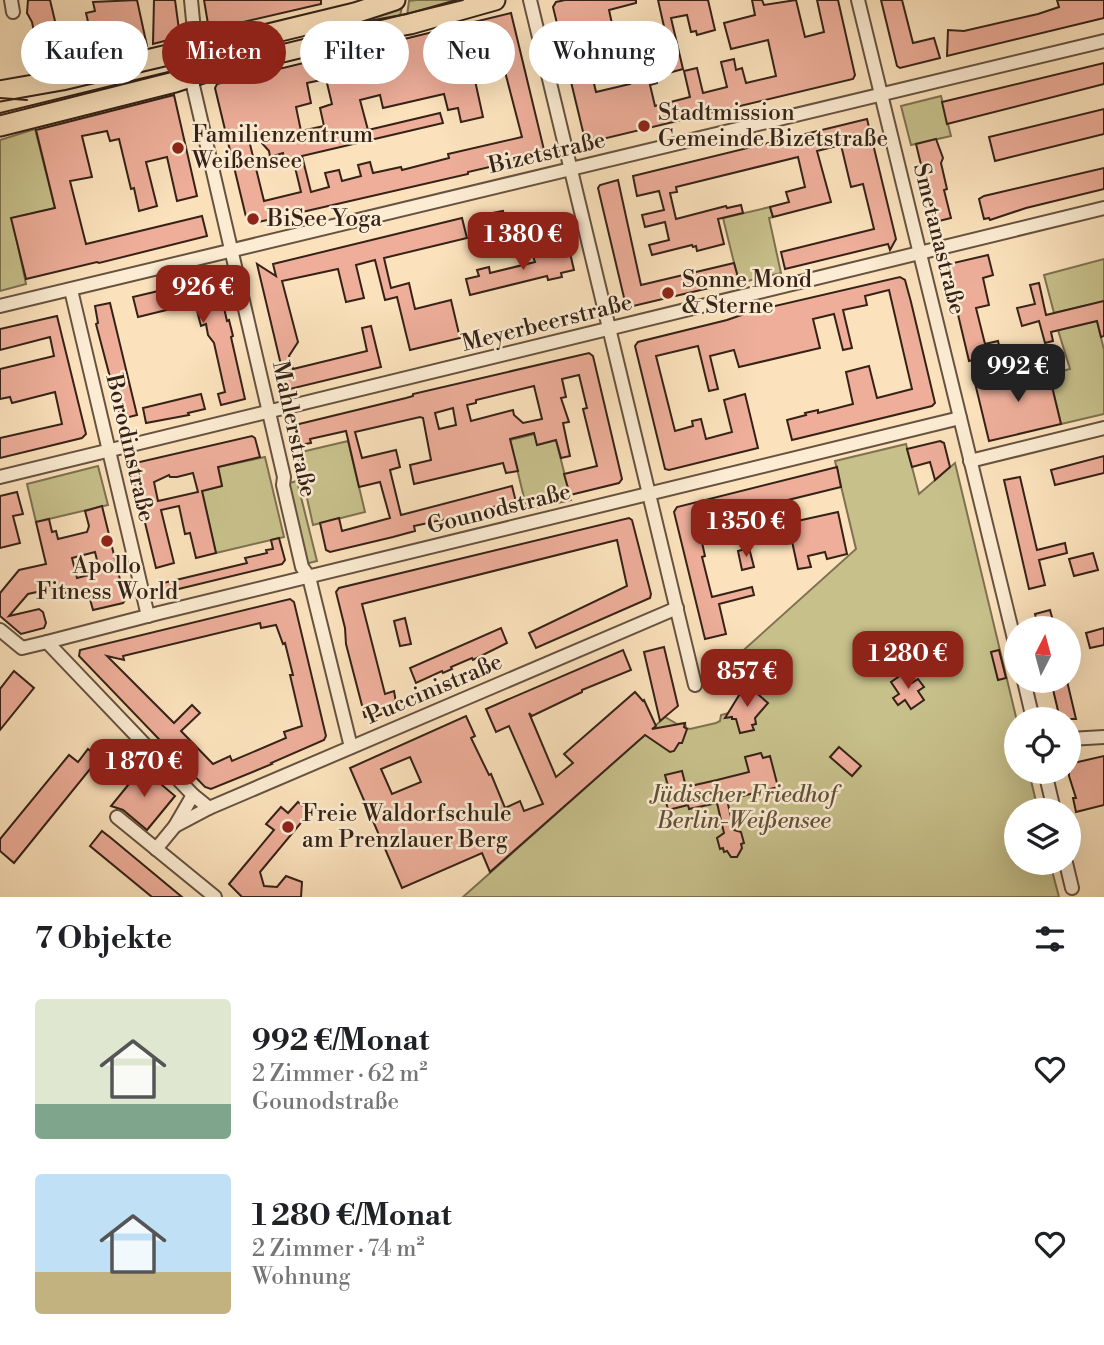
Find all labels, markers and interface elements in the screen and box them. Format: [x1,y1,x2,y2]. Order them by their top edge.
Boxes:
chip: Kaufen [21,21,148,84]
chip: Mieten [162,21,286,84]
chip: Filter [300,21,409,84]
chip: Neu [423,21,515,84]
chip: Wohnung [529,21,679,84]
place label: Stadtmission Gemeinde Bizetstraße [658,99,888,153]
marker: Stadtmission Gemeinde Bizetstraße [636,118,652,134]
place label: Familienzentrum Weißensee [191,121,373,175]
street label: Bizetstraße [485,126,608,180]
marker: Familienzentrum Weißensee [170,140,186,156]
street label: Smetanastraße [907,160,971,318]
place label: BiSee Yoga [266,205,382,233]
marker: BiSee Yoga [245,211,261,227]
pin: 1 380 € [458,212,588,272]
text: 1 380 € [484,221,562,249]
pin: 926 € [154,266,252,325]
place label: Sonne Mond & Sterne [682,266,812,320]
text: 926 € [172,274,234,302]
marker: Sonne Mond & Sterne [660,285,676,301]
street label: Meyerbeerstraße [459,288,635,358]
pin: 992 € [969,344,1067,404]
text: 992 € [987,353,1049,381]
street label: Mahlerstraße [266,358,322,500]
street label: Borodinstraße [99,371,161,524]
street label: Gounodstraße [424,478,574,540]
pin: 1 350 € [681,500,811,559]
text: 1 350 € [707,508,785,536]
marker: Apollo Fitness World [99,533,115,549]
place label: Apollo Fitness World [36,552,178,606]
north arrow [1004,616,1082,693]
map controls [1004,616,1081,875]
pin: 1 280 € [843,632,973,691]
text: 1 280 € [868,640,948,668]
street label: Puccinistraße [362,648,506,730]
pin: 857 € [698,650,796,709]
text: 857 € [717,658,777,686]
button: locate [1004,707,1081,784]
pin: 1 870 € [79,740,209,799]
text: 1 870 € [105,748,183,776]
park label: Jüdischer Friedhof Berlin-Weißensee [648,781,843,835]
button: layers [1004,798,1081,875]
place label: Freie Waldorfschule am Prenzlauer Berg [302,800,512,854]
marker: Freie Waldorfschule am Prenzlauer Berg [280,819,296,835]
text: 7 Objekte [35,920,172,958]
icon: filters [1031,920,1069,958]
text: 992 €/Monat [252,1022,429,1060]
icon: home [91,1027,175,1111]
icon: heart [1031,1050,1069,1088]
text: 2 Zimmer · 62 m² [252,1060,428,1088]
text: Gounodstraße [252,1088,399,1116]
text: 1 280 €/Monat [252,1197,452,1235]
icon: home [91,1202,175,1286]
icon: heart [1031,1225,1069,1263]
text: 2 Zimmer · 74 m² [252,1235,424,1263]
text: Wohnung [252,1263,350,1291]

